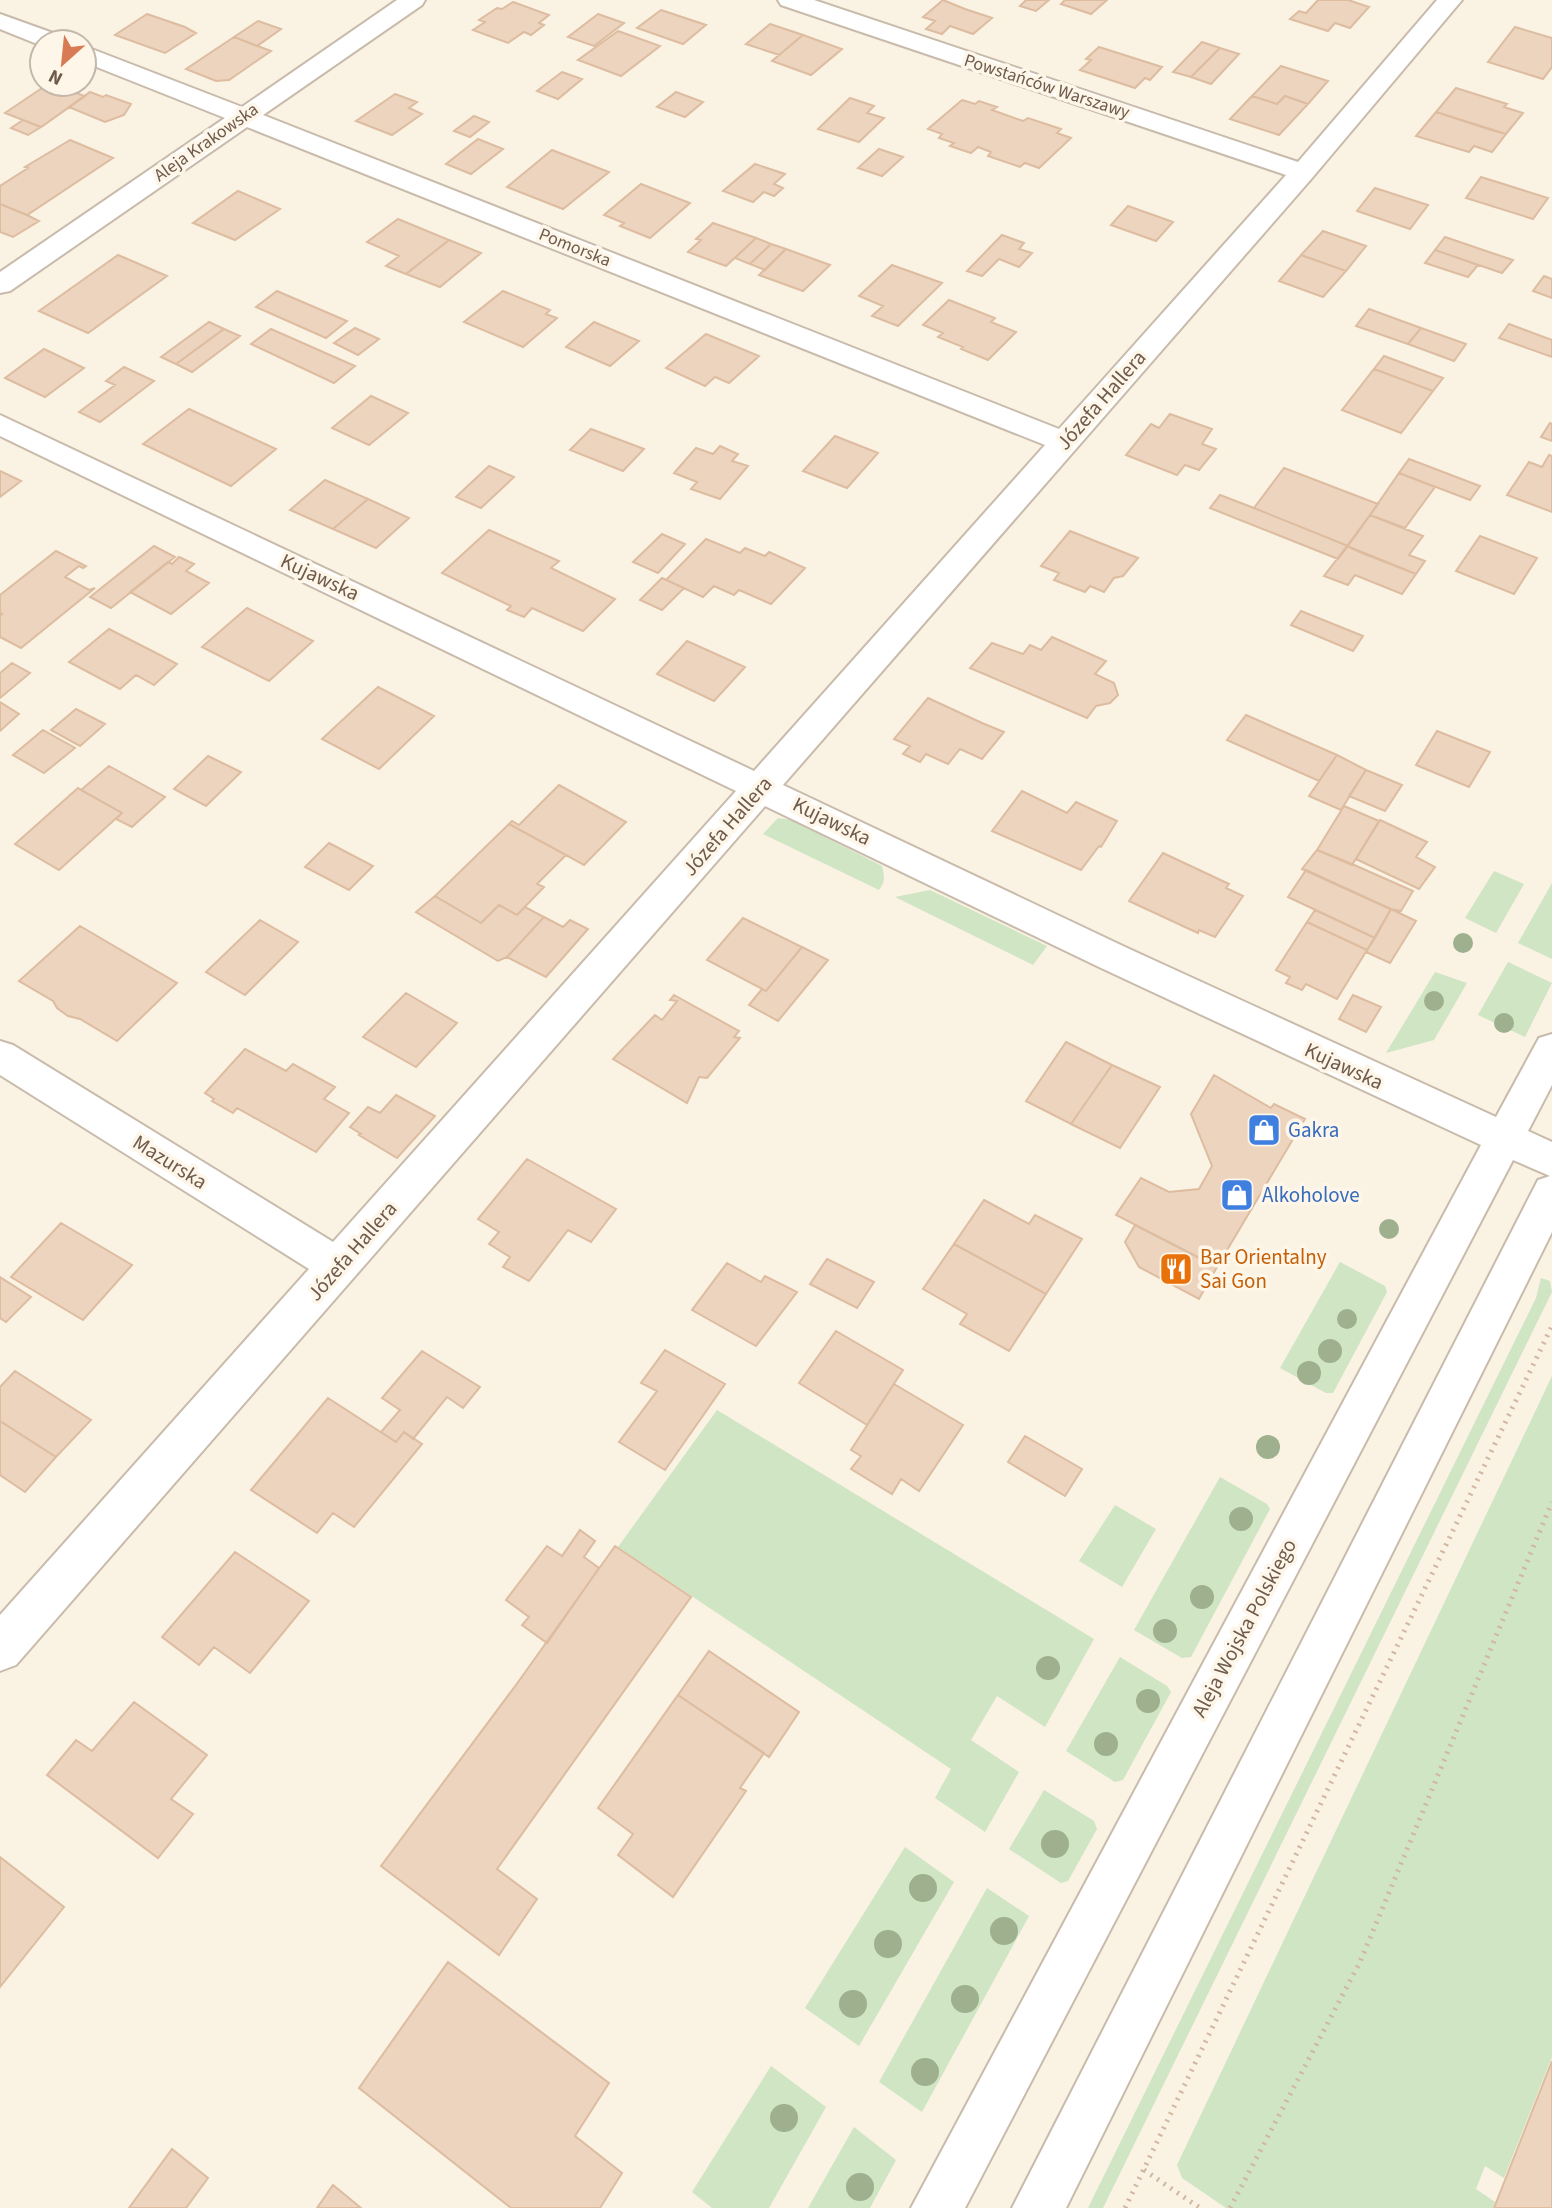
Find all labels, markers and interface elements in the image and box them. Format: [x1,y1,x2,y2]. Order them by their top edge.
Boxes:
north arrow [28,28,98,98]
street label: Powstańców Warszawy [961,48,1133,125]
text: N [44,62,68,92]
street label: Aleja Krakowska [149,97,264,188]
street label: Pomorska [535,222,615,273]
street label: Józefa Hallera [1049,343,1153,457]
street label: Kujawska [276,546,364,608]
street label: Józefa Hallera [675,769,779,883]
street label: Kujawska [788,789,876,853]
street label: Kujawska [1300,1035,1388,1097]
shop icon: Gakra [1245,1111,1283,1149]
place label: Gakra [1288,1115,1339,1145]
street label: Mazurska [127,1127,213,1197]
shop icon: Alkoholove [1218,1176,1256,1214]
place label: Alkoholove [1262,1180,1360,1210]
street label: Józefa Hallera [300,1194,404,1308]
place label: Bar Orientalny Sai Gon [1200,1242,1327,1296]
restaurant icon: Bar Orientalny Sai Gon [1157,1250,1195,1288]
street label: Aleja Wojska Polskiego [1184,1533,1304,1723]

